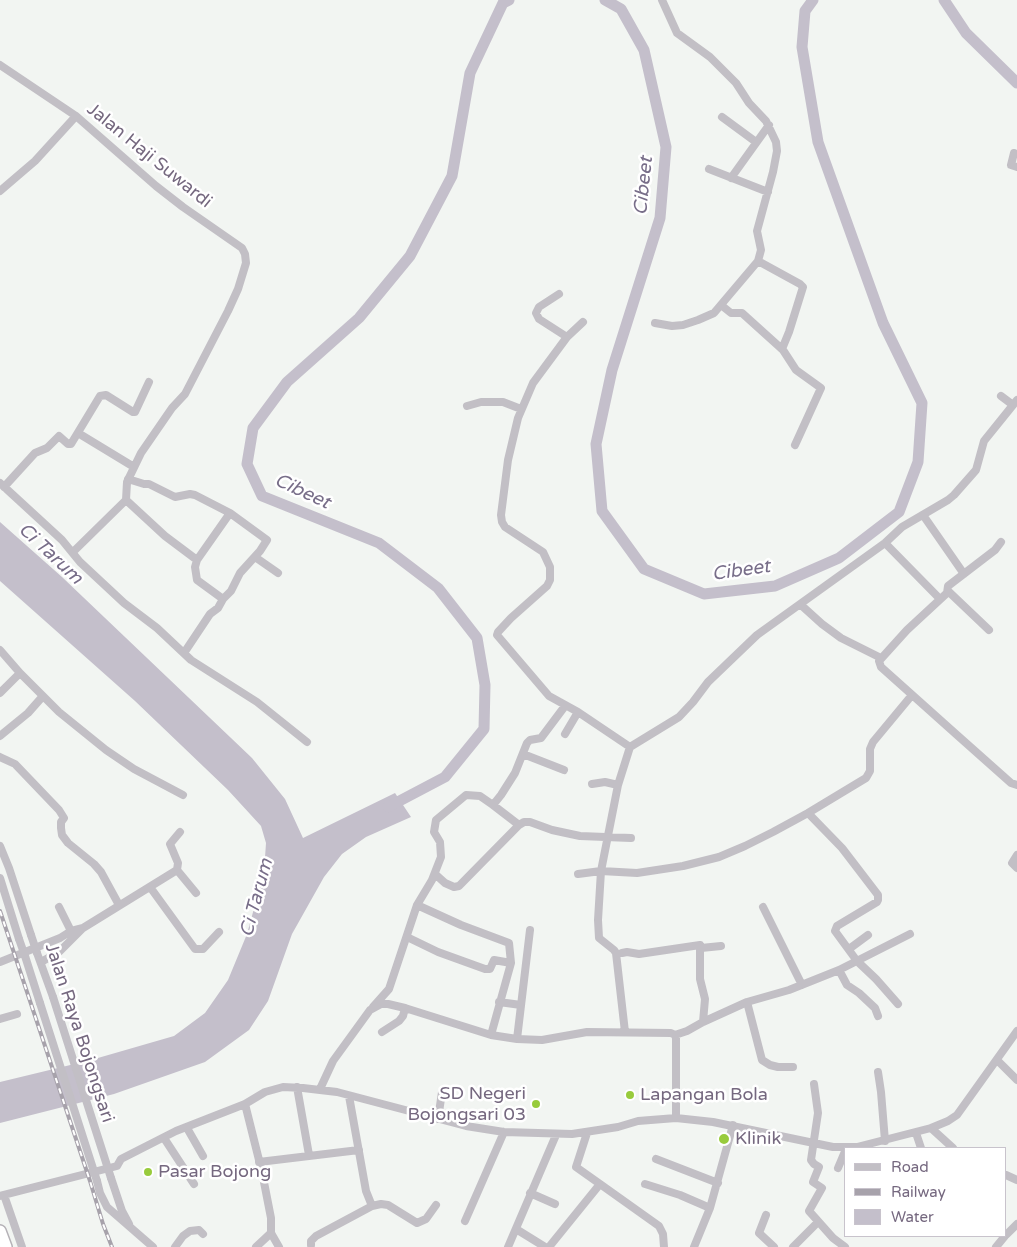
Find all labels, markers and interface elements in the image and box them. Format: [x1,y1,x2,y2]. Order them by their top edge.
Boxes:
street label: Jalan Haji Suwardi [82,99,216,213]
water label: Cibeet [630,156,658,216]
water label: Cibeet [271,469,333,515]
water label: Ci Tarum [13,518,87,590]
water label: Cibeet [710,556,772,586]
water label: Ci Tarum [236,856,278,940]
street label: Jalan Raya Bojongsari [40,941,118,1125]
place label: SD Negeri Bojongsari 03 [407,1083,526,1126]
place label: Lapangan Bola [640,1084,768,1106]
marker: Lapangan Bola [624,1089,636,1101]
marker: SD Negeri Bojongsari 03 [530,1098,542,1110]
place label: Klinik [735,1128,781,1150]
marker: Klinik [717,1132,731,1146]
legend [844,1147,1007,1237]
text: Road [891,1158,929,1176]
place label: Pasar Bojong [158,1161,271,1183]
marker: Pasar Bojong [142,1166,154,1178]
text: Railway [891,1183,946,1201]
text: Water [891,1208,934,1226]

